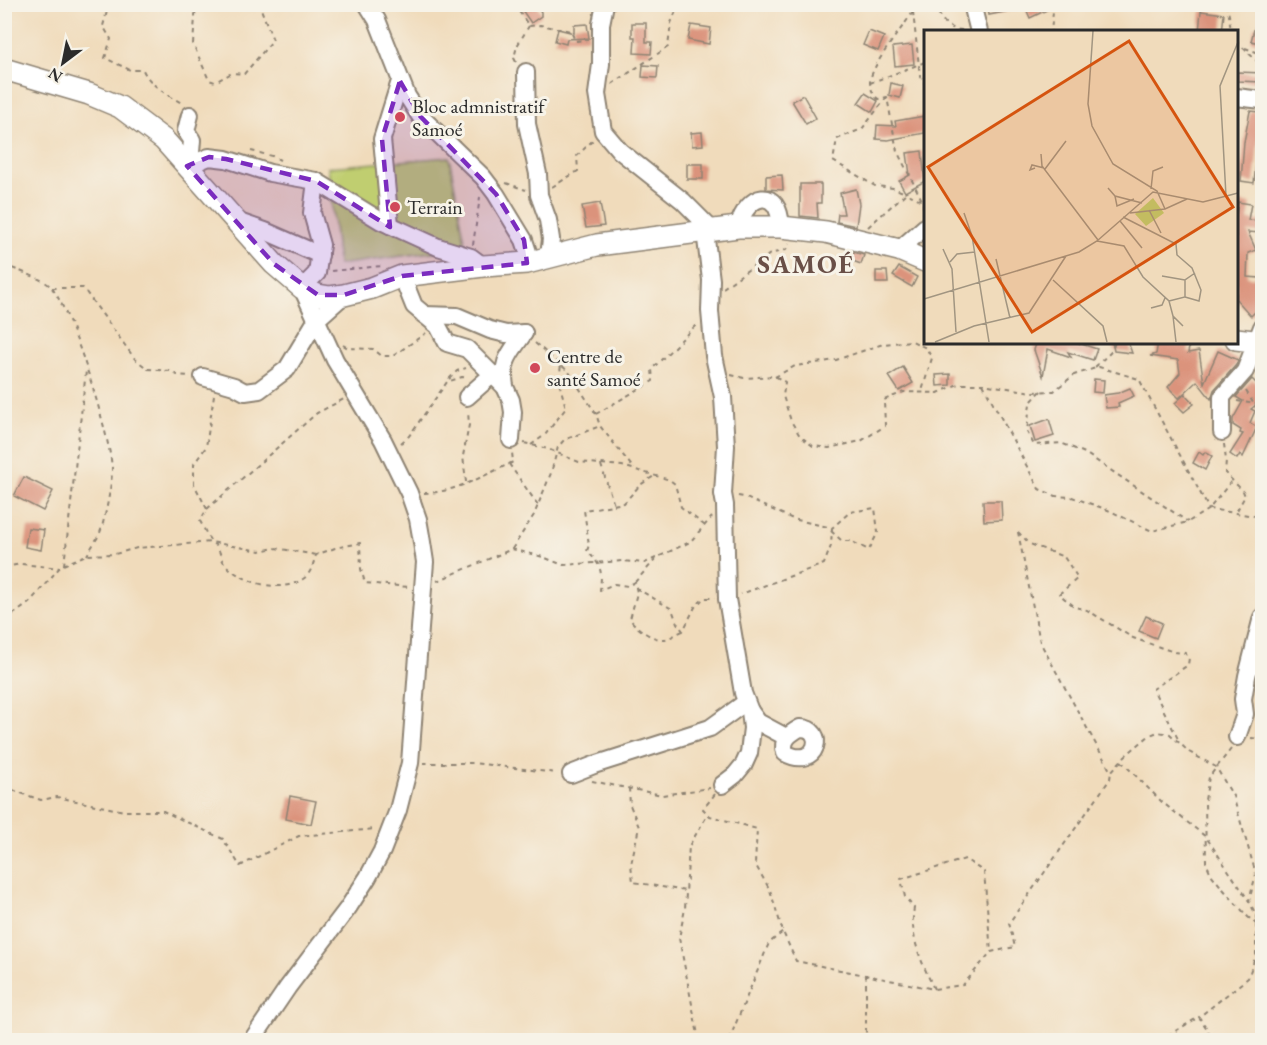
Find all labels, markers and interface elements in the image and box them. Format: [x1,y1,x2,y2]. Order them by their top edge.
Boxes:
inset map [924,30,1237,344]
north arrow [33,33,93,93]
text: N [44,63,66,88]
place label: Bloc admnistratif Samoé [412,93,547,142]
marker: Bloc admnistratif Samoé [393,110,407,124]
place label: Terrain [407,194,463,220]
marker: Terrain [388,200,402,214]
district label: SAMOÉ [757,247,855,281]
place label: Centre de santé Samoé [547,343,641,392]
marker: Centre de santé Samoé [528,361,542,375]

